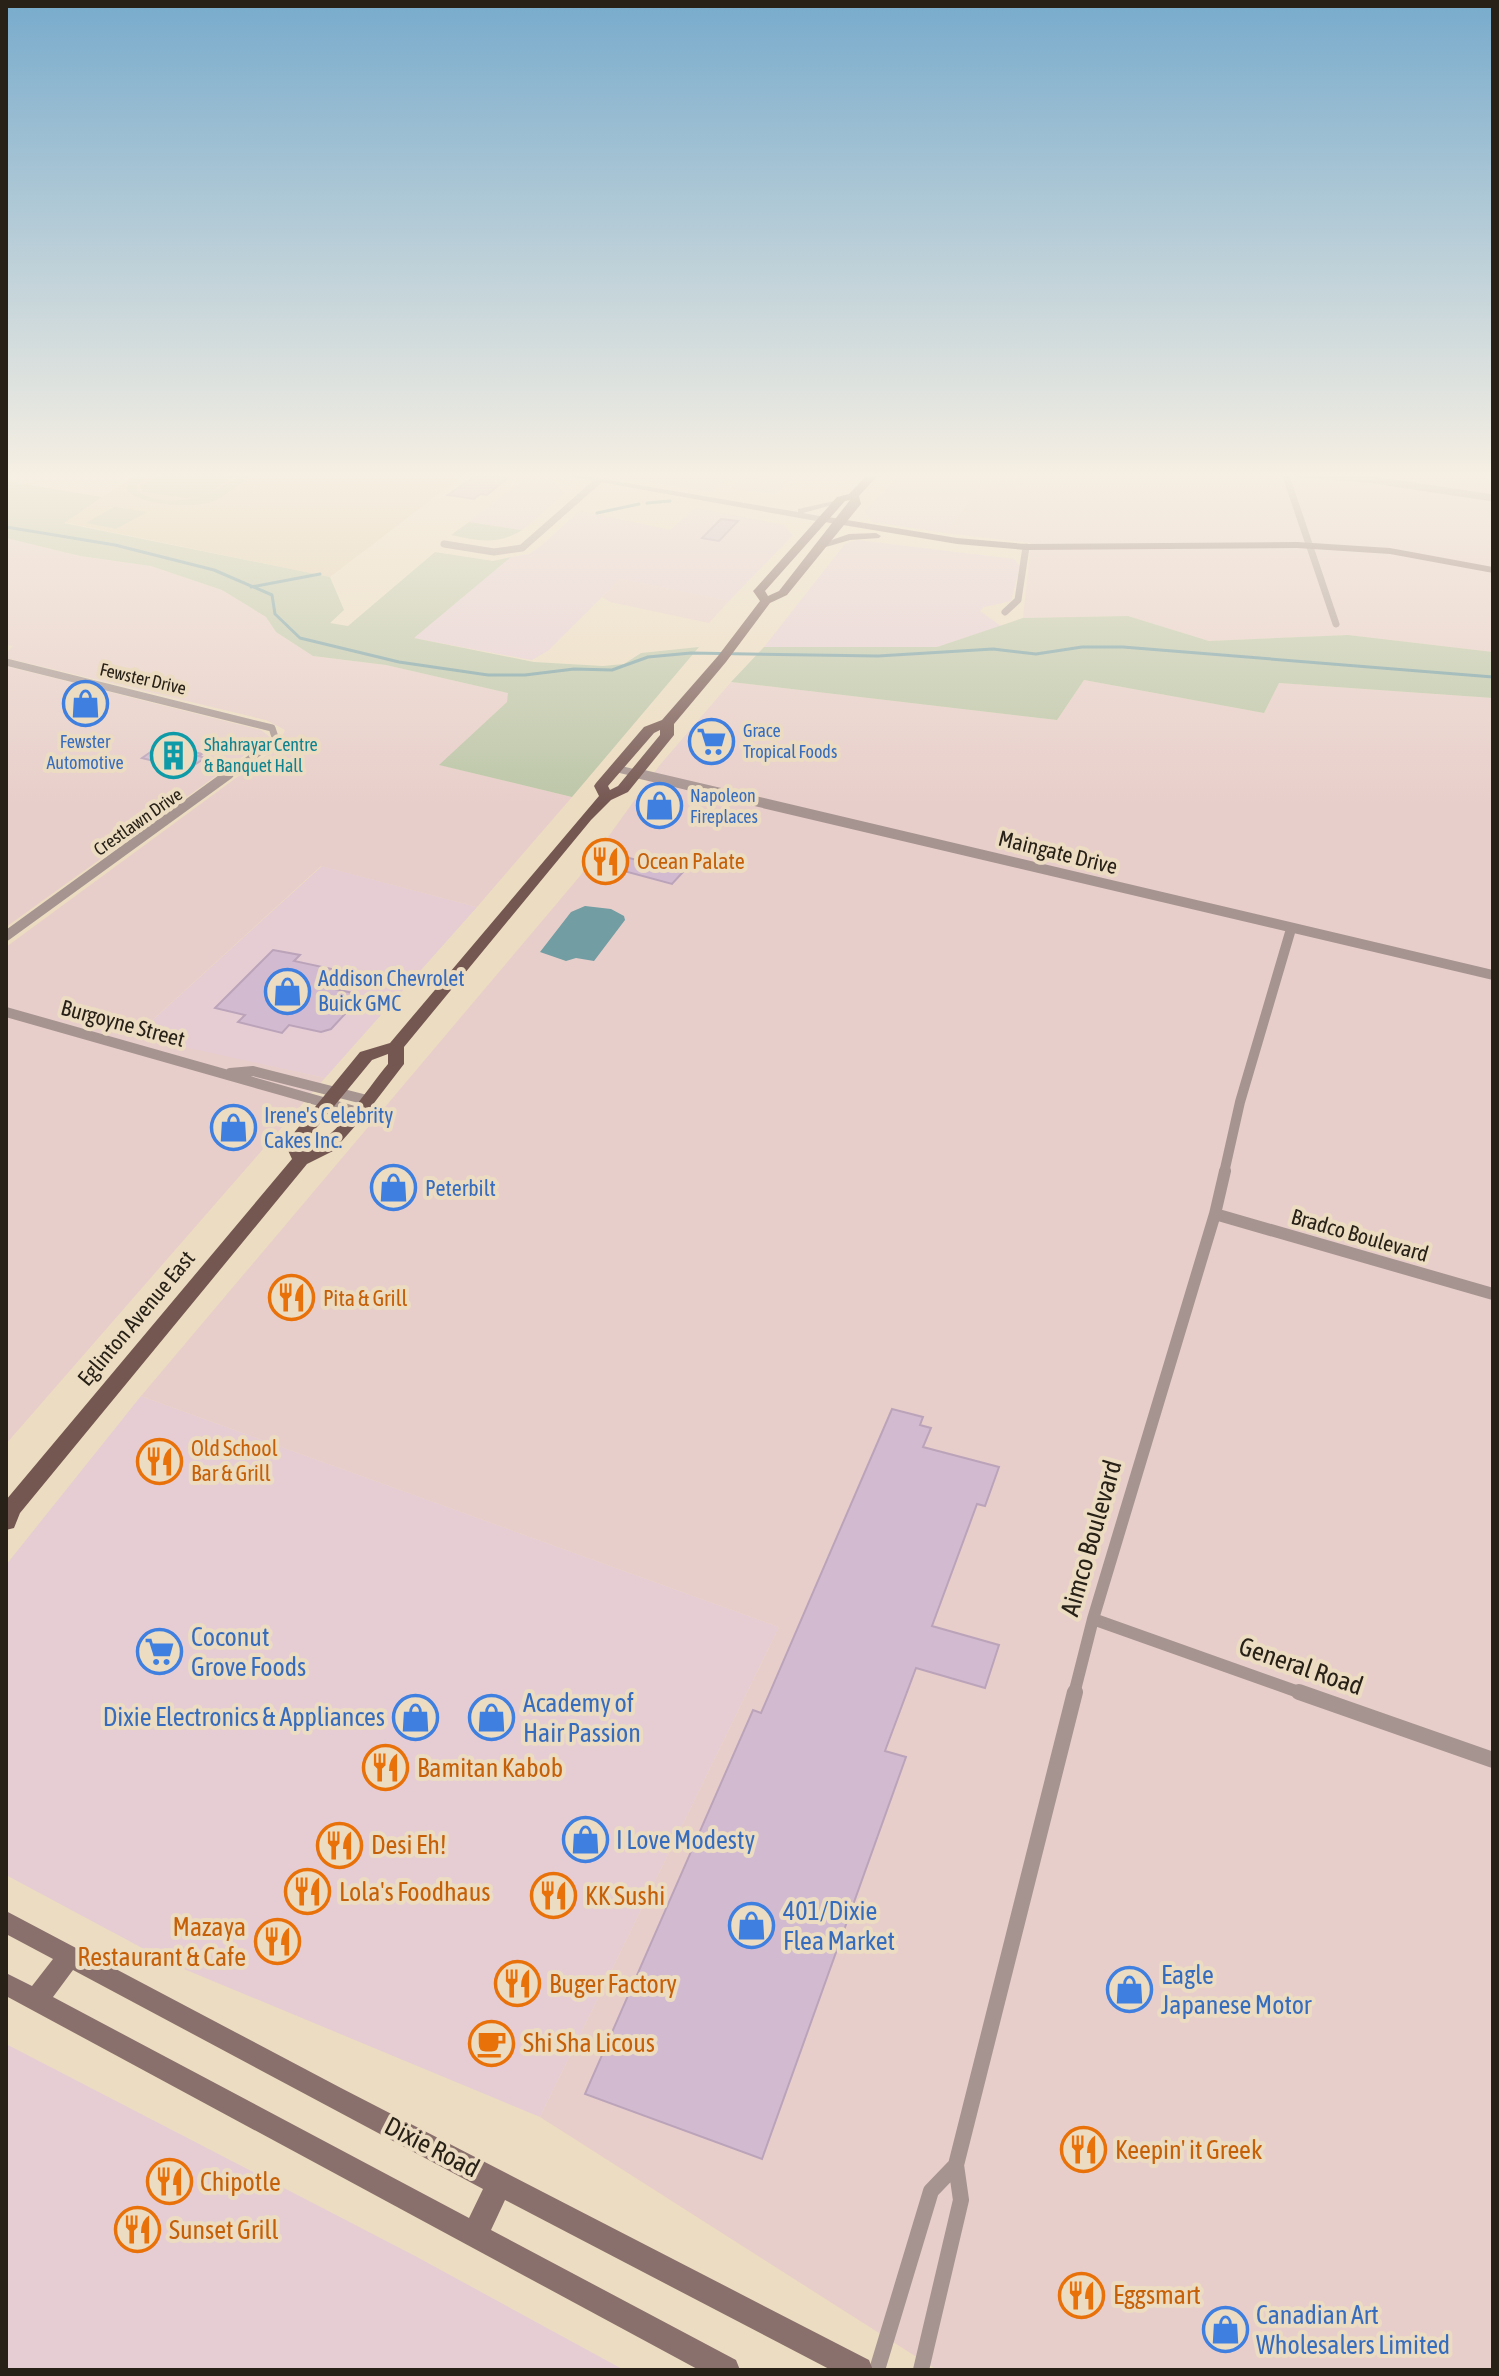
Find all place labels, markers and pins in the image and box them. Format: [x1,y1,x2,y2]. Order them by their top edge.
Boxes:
shop icon: Fewster Automotive [61,680,109,728]
supermarket icon: Grace Tropical Foods [688,717,736,765]
place label: Grace Tropical Foods [743,720,837,762]
place label: Fewster Automotive [46,731,124,773]
building icon: Shahrayar Centre & Banquet Hall [149,731,197,779]
place label: Shahrayar Centre & Banquet Hall [204,734,318,776]
shop icon: Napoleon Fireplaces [635,782,683,830]
place label: Napoleon Fireplaces [690,785,758,827]
restaurant icon: Ocean Palate [582,837,630,885]
place label: Ocean Palate [637,848,745,874]
place label: Addison Chevrolet Buick GMC [318,965,465,1016]
shop icon: Addison Chevrolet Buick GMC [263,967,311,1015]
place label: Irene's Celebrity Cakes Inc. [264,1102,393,1153]
shop icon: Irene's Celebrity Cakes Inc. [209,1104,257,1152]
shop icon: Peterbilt [370,1164,418,1212]
place label: Peterbilt [425,1175,496,1201]
restaurant icon: Pita & Grill [268,1274,316,1322]
place label: Pita & Grill [323,1285,407,1311]
place label: Old School Bar & Grill [191,1435,278,1486]
restaurant icon: Old School Bar & Grill [136,1437,184,1485]
place label: Coconut Grove Foods [191,1622,306,1682]
supermarket icon: Coconut Grove Foods [136,1628,184,1676]
place label: Academy of Hair Passion [523,1688,641,1748]
shop icon: Dixie Electronics & Appliances [392,1693,440,1741]
shop icon: Academy of Hair Passion [468,1694,516,1742]
place label: Dixie Electronics & Appliances [103,1702,385,1732]
restaurant icon: Bamitan Kabob [362,1744,410,1792]
place label: Bamitan Kabob [417,1753,563,1783]
shop icon: I Love Modesty [561,1816,609,1864]
restaurant icon: Desi Eh! [316,1821,364,1869]
place label: I Love Modesty [616,1825,755,1855]
place label: Desi Eh! [371,1830,446,1860]
restaurant icon: Lola's Foodhaus [284,1868,332,1916]
restaurant icon: KK Sushi [530,1872,578,1920]
place label: Lola's Foodhaus [339,1877,490,1907]
place label: KK Sushi [585,1881,665,1911]
place label: 401/Dixie Flea Market [783,1896,895,1956]
shop icon: 401/Dixie Flea Market [728,1902,776,1950]
place label: Mazaya Restaurant & Cafe [77,1912,246,1972]
restaurant icon: Mazaya Restaurant & Cafe [253,1918,301,1966]
restaurant icon: Buger Factory [494,1960,542,2008]
place label: Eagle Japanese Motor [1161,1960,1312,2020]
shop icon: Eagle Japanese Motor [1106,1966,1154,2014]
place label: Buger Factory [549,1969,677,1999]
cafe icon: Shi Sha Licous [468,2019,516,2067]
place label: Shi Sha Licous [523,2028,655,2058]
restaurant icon: Keepin' it Greek [1060,2126,1108,2174]
place label: Keepin' it Greek [1115,2135,1262,2165]
restaurant icon: Chipotle [145,2158,193,2206]
place label: Chipotle [200,2167,281,2197]
restaurant icon: Sunset Grill [114,2206,162,2254]
place label: Sunset Grill [169,2215,278,2245]
restaurant icon: Eggsmart [1058,2271,1106,2319]
place label: Eggsmart [1113,2280,1201,2310]
place label: Canadian Art Wholesalers Limited [1256,2300,1450,2360]
shop icon: Canadian Art Wholesalers Limited [1201,2306,1249,2354]

